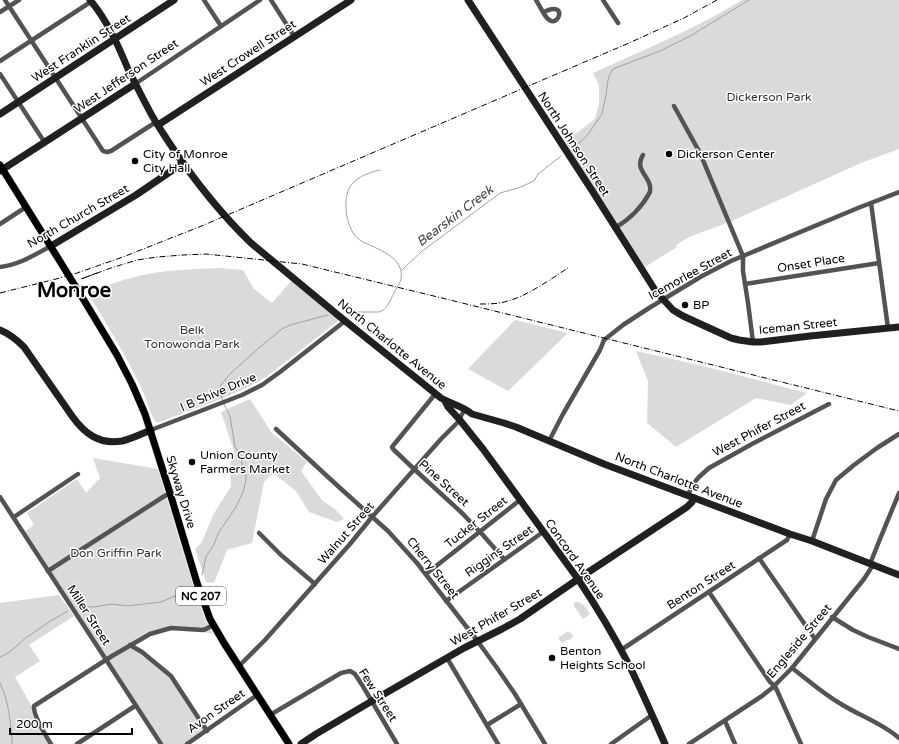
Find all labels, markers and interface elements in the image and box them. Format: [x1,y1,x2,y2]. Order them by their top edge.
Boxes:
street label: West Franklin Street [29,11,133,85]
street label: West Crowell Street [198,17,299,89]
street label: West Jefferson Street [71,36,181,116]
street label: North Johnson Street [535,89,613,199]
park label: Dickerson Park [726,90,812,104]
place label: City of Monroe City Hall [143,147,228,175]
place label: Dickerson Center [677,147,775,161]
marker: Dickerson Center [664,149,674,159]
marker: City of Monroe City Hall [130,156,140,166]
street label: North Church Street [25,181,132,251]
water label: Bearskin Creek [413,181,497,250]
street label: Icemorlee Street [646,245,735,303]
street label: Onset Place [776,251,846,275]
district label: Monroe [37,279,111,303]
street label: North Charlotte Avenue [335,296,449,392]
place label: BP [693,298,709,312]
marker: BP [680,300,690,310]
street label: Iceman Street [758,315,838,337]
park label: Belk Tonowonda Park [144,323,240,351]
street label: I B Shive Drive [178,370,258,414]
street label: West Phifer Street [710,398,808,459]
place label: Union County Farmers Market [200,448,290,476]
street label: North Charlotte Avenue [613,449,745,511]
street label: Skyway Drive [163,454,199,530]
marker: Union County Farmers Market [187,457,197,467]
street label: Pine Street [416,457,472,509]
street label: Tucker Street [442,493,510,551]
street label: Walnut Street [315,499,377,567]
street label: Concord Avenue [542,516,608,602]
street label: Riggins Street [462,522,536,580]
street label: Cherry Street [404,534,462,602]
park label: Don Griffin Park [70,546,162,560]
street label: Benton Street [664,557,738,612]
street label: Miller Street [64,582,114,648]
street label: West Phifer Street [448,585,545,649]
road number: NC 207 [176,587,226,605]
street label: Engleside Street [764,601,834,681]
place label: Benton Heights School [560,644,646,672]
marker: Benton Heights School [547,653,557,663]
street label: Few Street [356,666,401,725]
street label: Avon Street [185,686,248,736]
scale bar [10,710,132,736]
text: 200 m [16,717,53,731]

